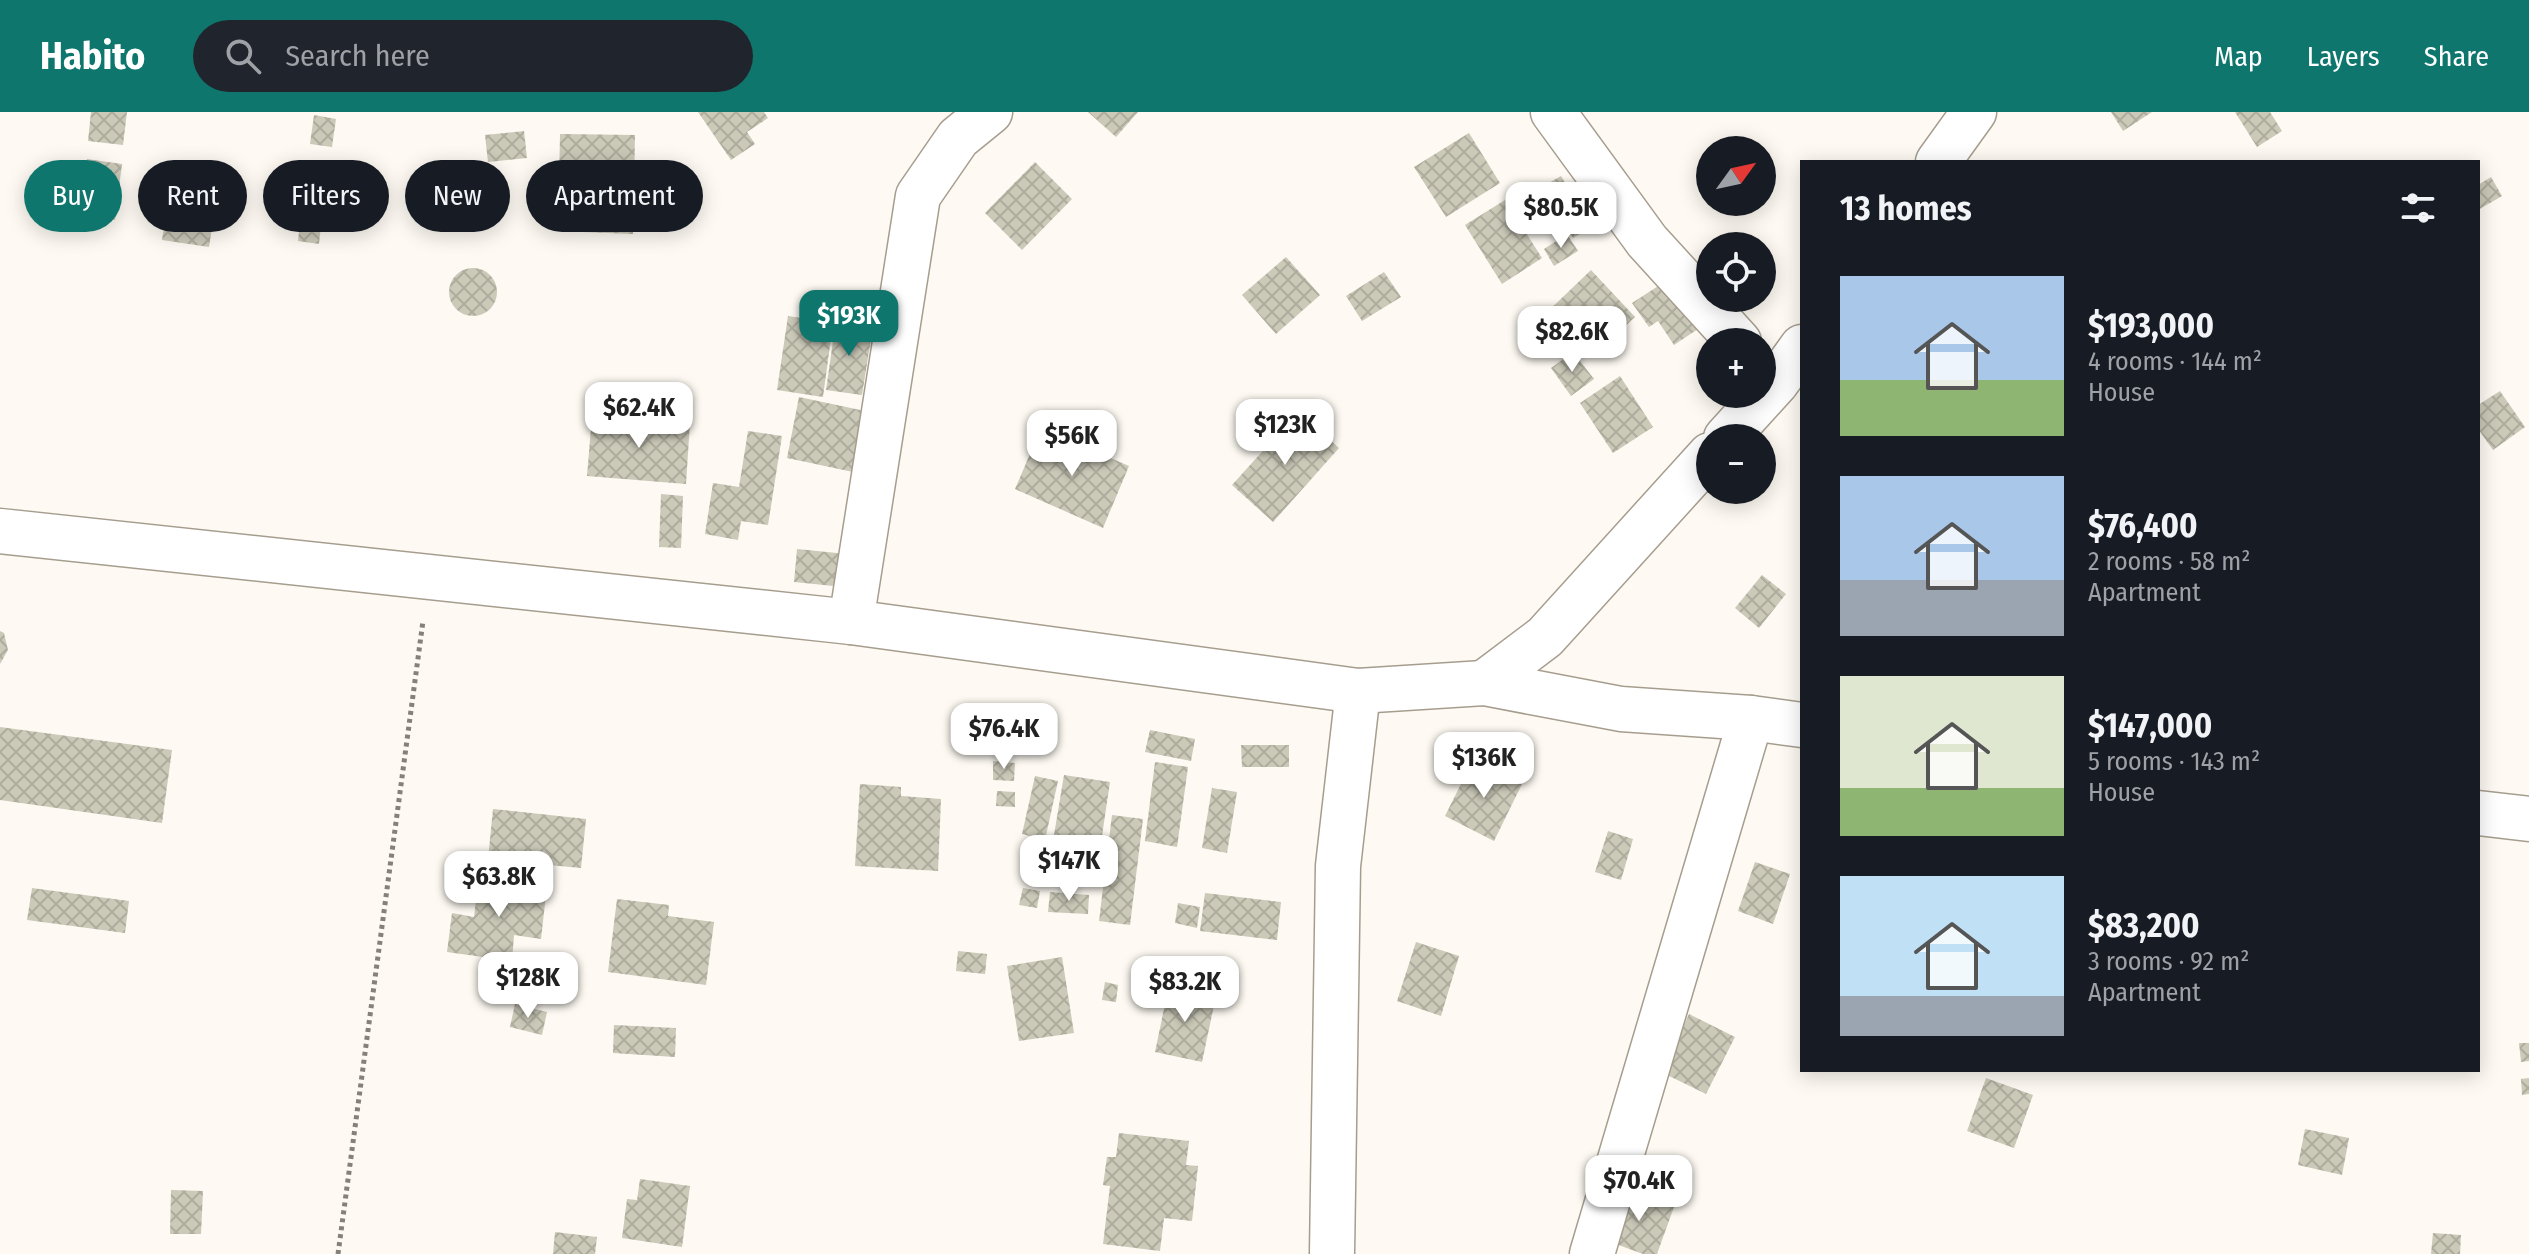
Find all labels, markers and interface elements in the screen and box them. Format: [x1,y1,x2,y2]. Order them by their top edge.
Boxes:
search box [193,20,753,92]
text: Habito [40,33,145,79]
icon: search [221,34,265,78]
text: Search here [285,38,430,74]
text: Map [2214,40,2263,73]
text: Layers [2307,40,2380,73]
text: Share [2424,40,2489,73]
north arrow [1696,136,1776,216]
map controls [1696,136,1776,504]
chip: Buy [24,160,122,232]
chip: Rent [138,160,247,232]
chip: Filters [263,160,389,232]
chip: New [405,160,510,232]
chip: Apartment [526,160,703,232]
pin: $80.5K [1496,182,1626,250]
icon: filters [2396,186,2440,230]
text: 13 homes [1840,188,1972,229]
text: $80.5K [1524,192,1598,223]
button: locate [1696,232,1776,312]
pin: $193K [793,290,905,358]
text: $193K [817,300,881,331]
text: $193,000 [2088,305,2214,346]
pin: $82.6K [1507,306,1637,374]
icon: home [1904,308,2000,404]
text: $82.6K [1536,316,1608,347]
button: + [1696,328,1776,408]
text: 4 rooms · 144 m² [2088,346,2262,377]
text: House [2088,377,2155,408]
pin: $62.4K [574,382,704,450]
text: $62.4K [603,392,675,423]
pin: $123K [1229,399,1341,467]
text: $123K [1254,409,1316,440]
pin: $56K [1025,410,1119,478]
text: $56K [1045,420,1099,451]
button: − [1696,424,1776,504]
text: $76,400 [2088,505,2198,546]
icon: home [1904,508,2000,604]
text: 2 rooms · 58 m² [2088,546,2250,577]
text: Apartment [2088,577,2201,608]
pin: $76.4K [939,703,1069,771]
text: $147,000 [2088,705,2212,746]
icon: home [1904,708,2000,804]
text: $76.4K [969,713,1039,744]
pin: $136K [1428,732,1540,800]
text: $136K [1452,742,1516,773]
text: 5 rooms · 143 m² [2088,746,2260,777]
text: House [2088,777,2155,808]
pin: $147K [1013,835,1125,903]
text: $147K [1038,845,1100,876]
pin: $63.8K [434,851,564,919]
text: $63.8K [462,861,536,892]
text: $83,200 [2088,905,2200,946]
icon: home [1904,908,2000,1004]
text: 3 rooms · 92 m² [2088,946,2249,977]
pin: $128K [472,952,584,1020]
pin: $83.2K [1120,956,1250,1024]
text: $128K [496,962,560,993]
text: $83.2K [1149,966,1221,997]
text: Apartment [2088,977,2201,1008]
pin: $70.4K [1574,1155,1704,1223]
text: $70.4K [1603,1165,1675,1196]

